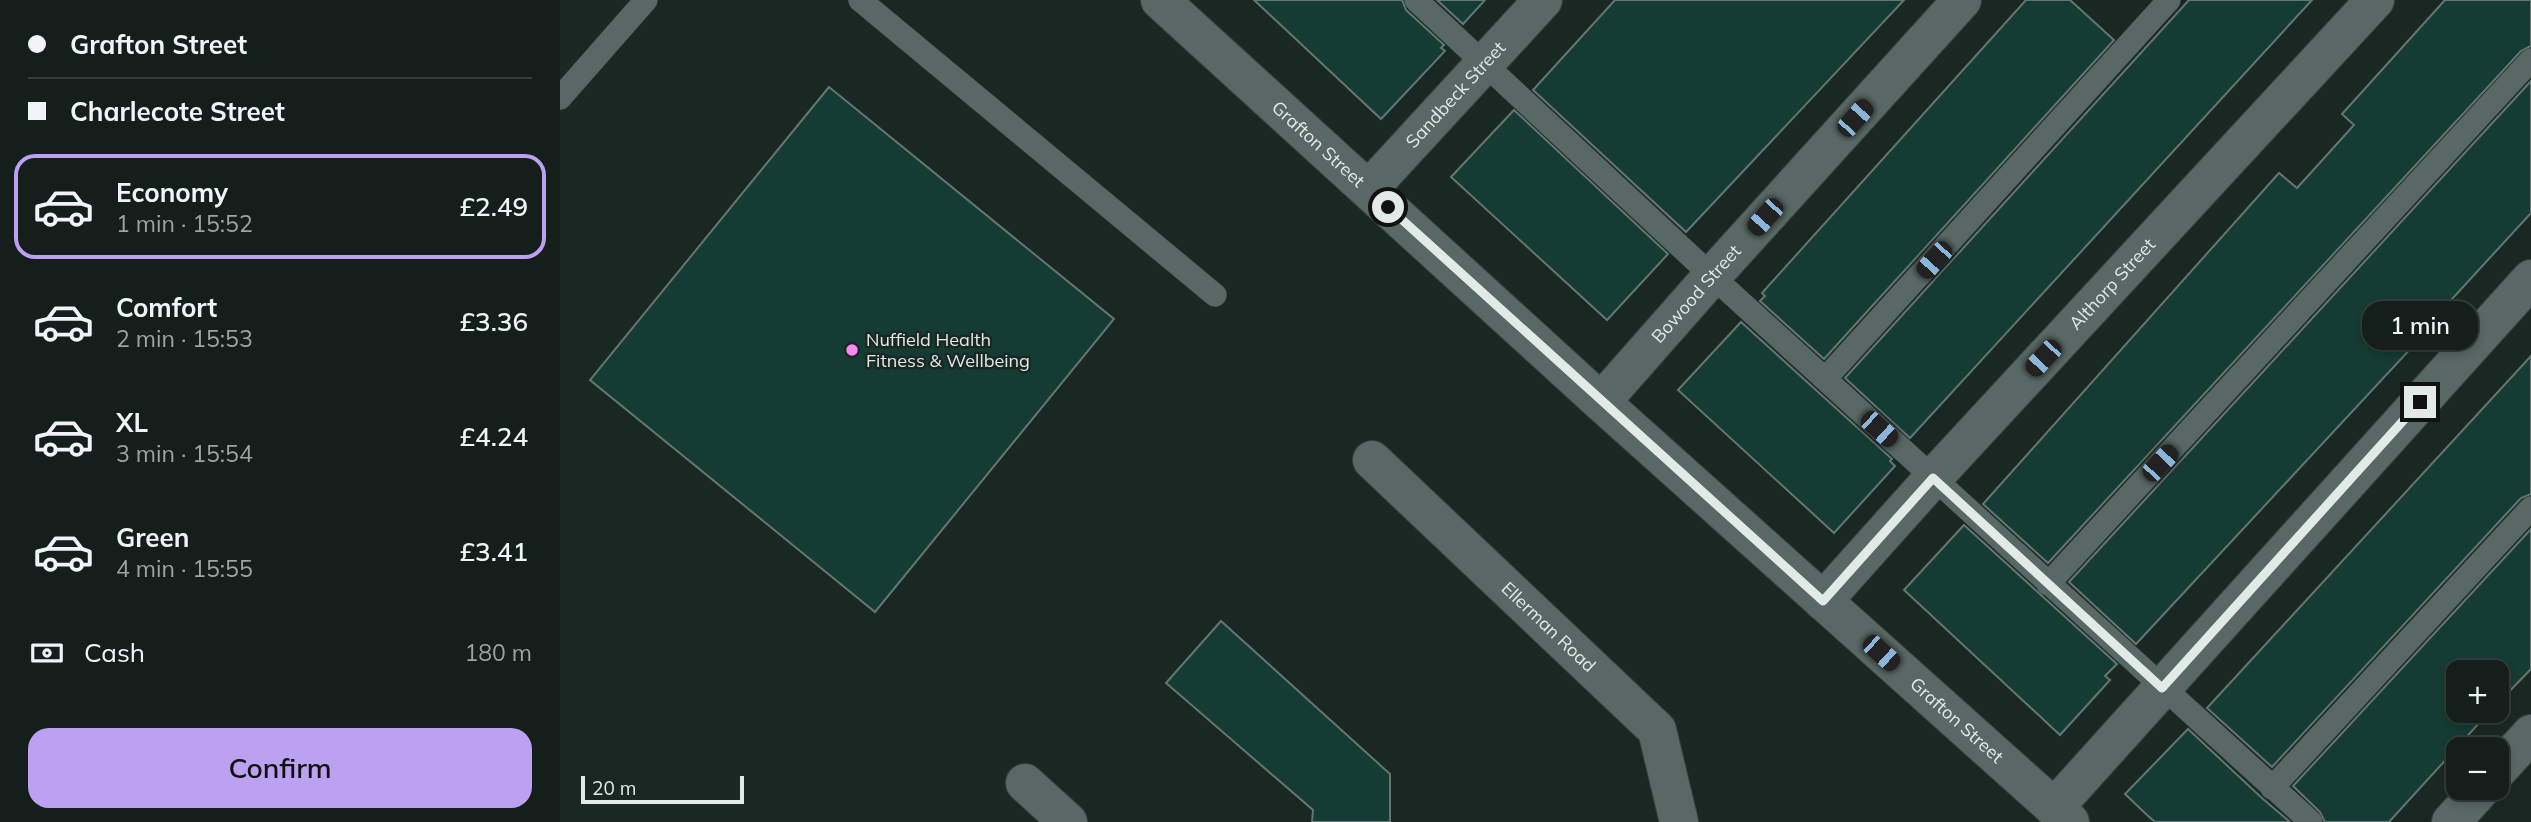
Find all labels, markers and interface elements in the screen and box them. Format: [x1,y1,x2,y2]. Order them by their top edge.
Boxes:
text: Grafton Street [70,28,247,61]
street label: Sandbeck Street [1401,36,1510,153]
text: Charlecote Street [70,95,285,128]
car [1834,95,1877,141]
street label: Grafton Street [1267,96,1370,192]
icon: car [32,175,95,238]
text: Economy [116,176,228,209]
text: £2.49 [459,190,528,223]
route start [1372,191,1404,223]
car [1744,194,1787,240]
text: 1 min · 15:52 [116,209,253,238]
street label: Althorp Street [2064,233,2160,334]
car [1913,237,1956,283]
street label: Bowood Street [1646,240,1746,348]
icon: car [32,290,95,353]
text: Comfort [116,291,217,324]
callout: 1 min [2362,300,2478,350]
text: £3.36 [459,305,528,338]
text: 1 min [2390,311,2450,340]
text: 2 min · 15:53 [116,324,253,353]
place label: Nuffield Health Fitness & Wellbeing [866,328,1030,372]
car [2021,335,2066,381]
marker: Nuffield Health Fitness & Wellbeing [844,342,860,358]
route end [2404,386,2436,418]
icon: car [32,405,95,468]
text: XL [116,406,148,439]
car [1857,407,1902,451]
text: £4.24 [459,420,528,453]
text: 3 min · 15:54 [116,439,253,468]
car [2138,440,2183,486]
icon: car [32,520,95,583]
text: Green [116,521,189,554]
text: £3.41 [459,535,528,568]
text: 4 min · 15:55 [116,554,253,583]
street label: Ellerman Road [1497,577,1601,677]
car [1859,631,1904,675]
icon: cash [28,634,66,672]
text: Cash [84,636,145,669]
text: 180 m [464,638,532,667]
map controls [2446,660,2509,800]
button: + [2446,660,2509,723]
street label: Grafton Street [1905,672,2008,768]
button: Confirm [28,728,532,808]
button: − [2446,737,2509,800]
scale bar [581,773,744,805]
text: 20 m [592,776,636,800]

